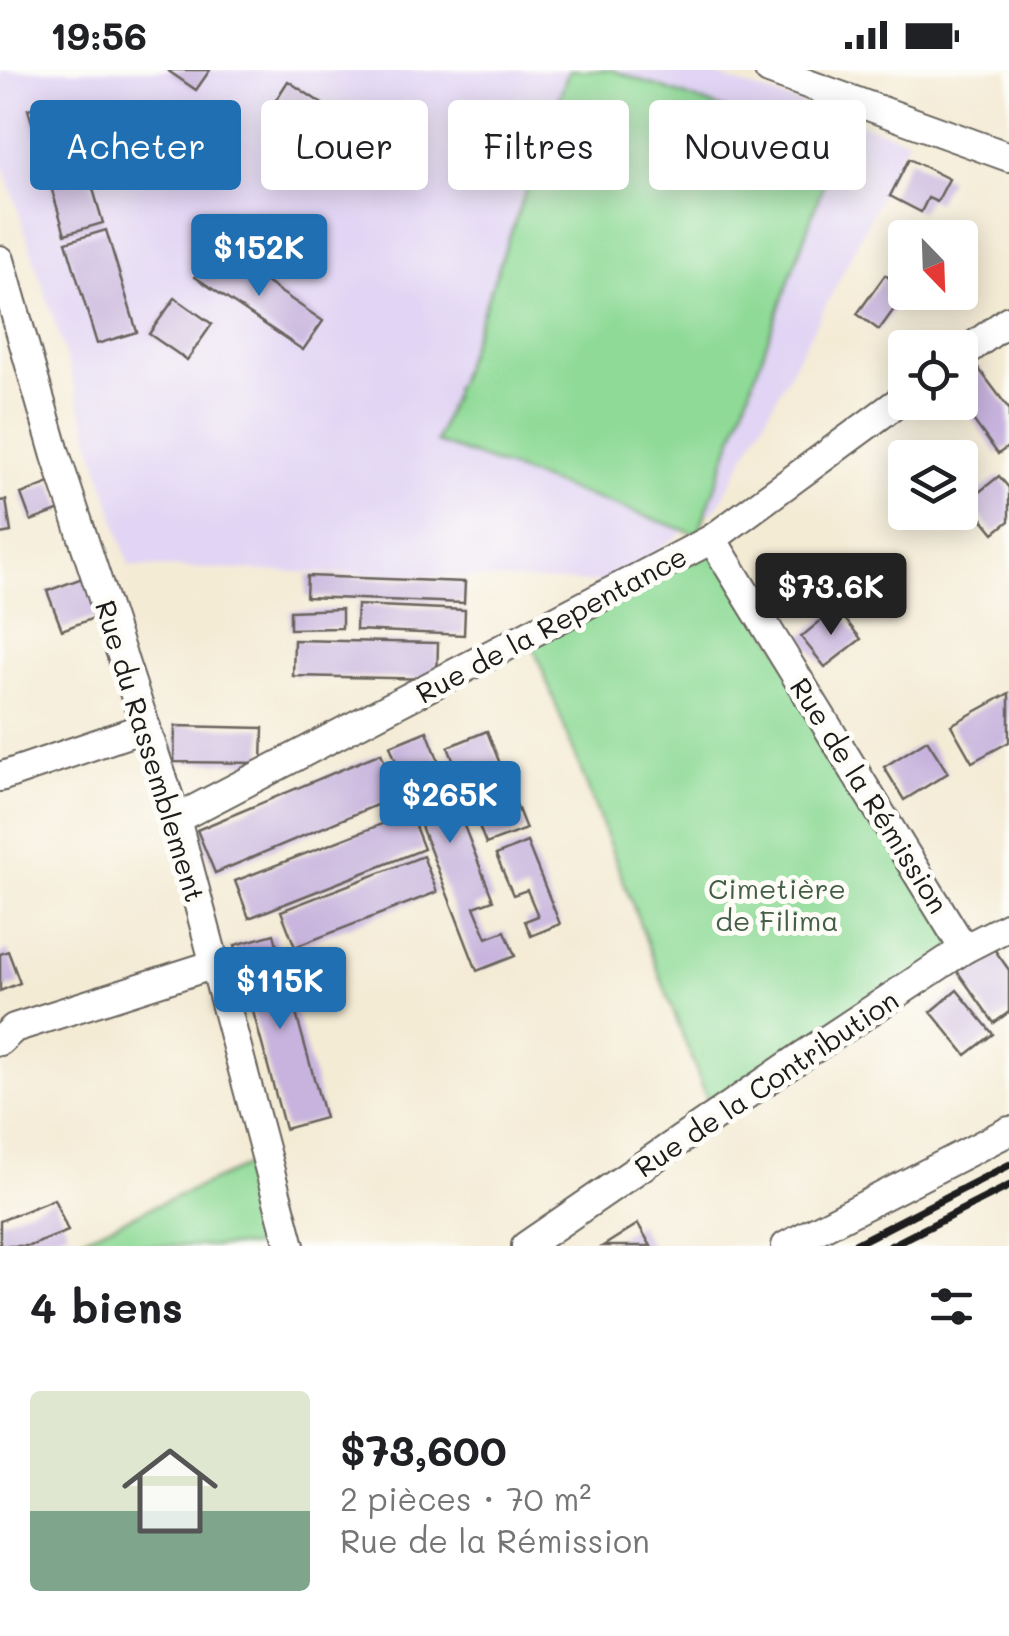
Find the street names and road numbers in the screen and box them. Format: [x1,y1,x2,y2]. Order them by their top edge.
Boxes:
street label: Rue de la Repentance [409,537,693,711]
street label: Rue du Rassemblement [88,596,214,906]
street label: Rue de la Rémission [783,671,957,919]
street label: Rue de la Contribution [627,981,905,1185]

